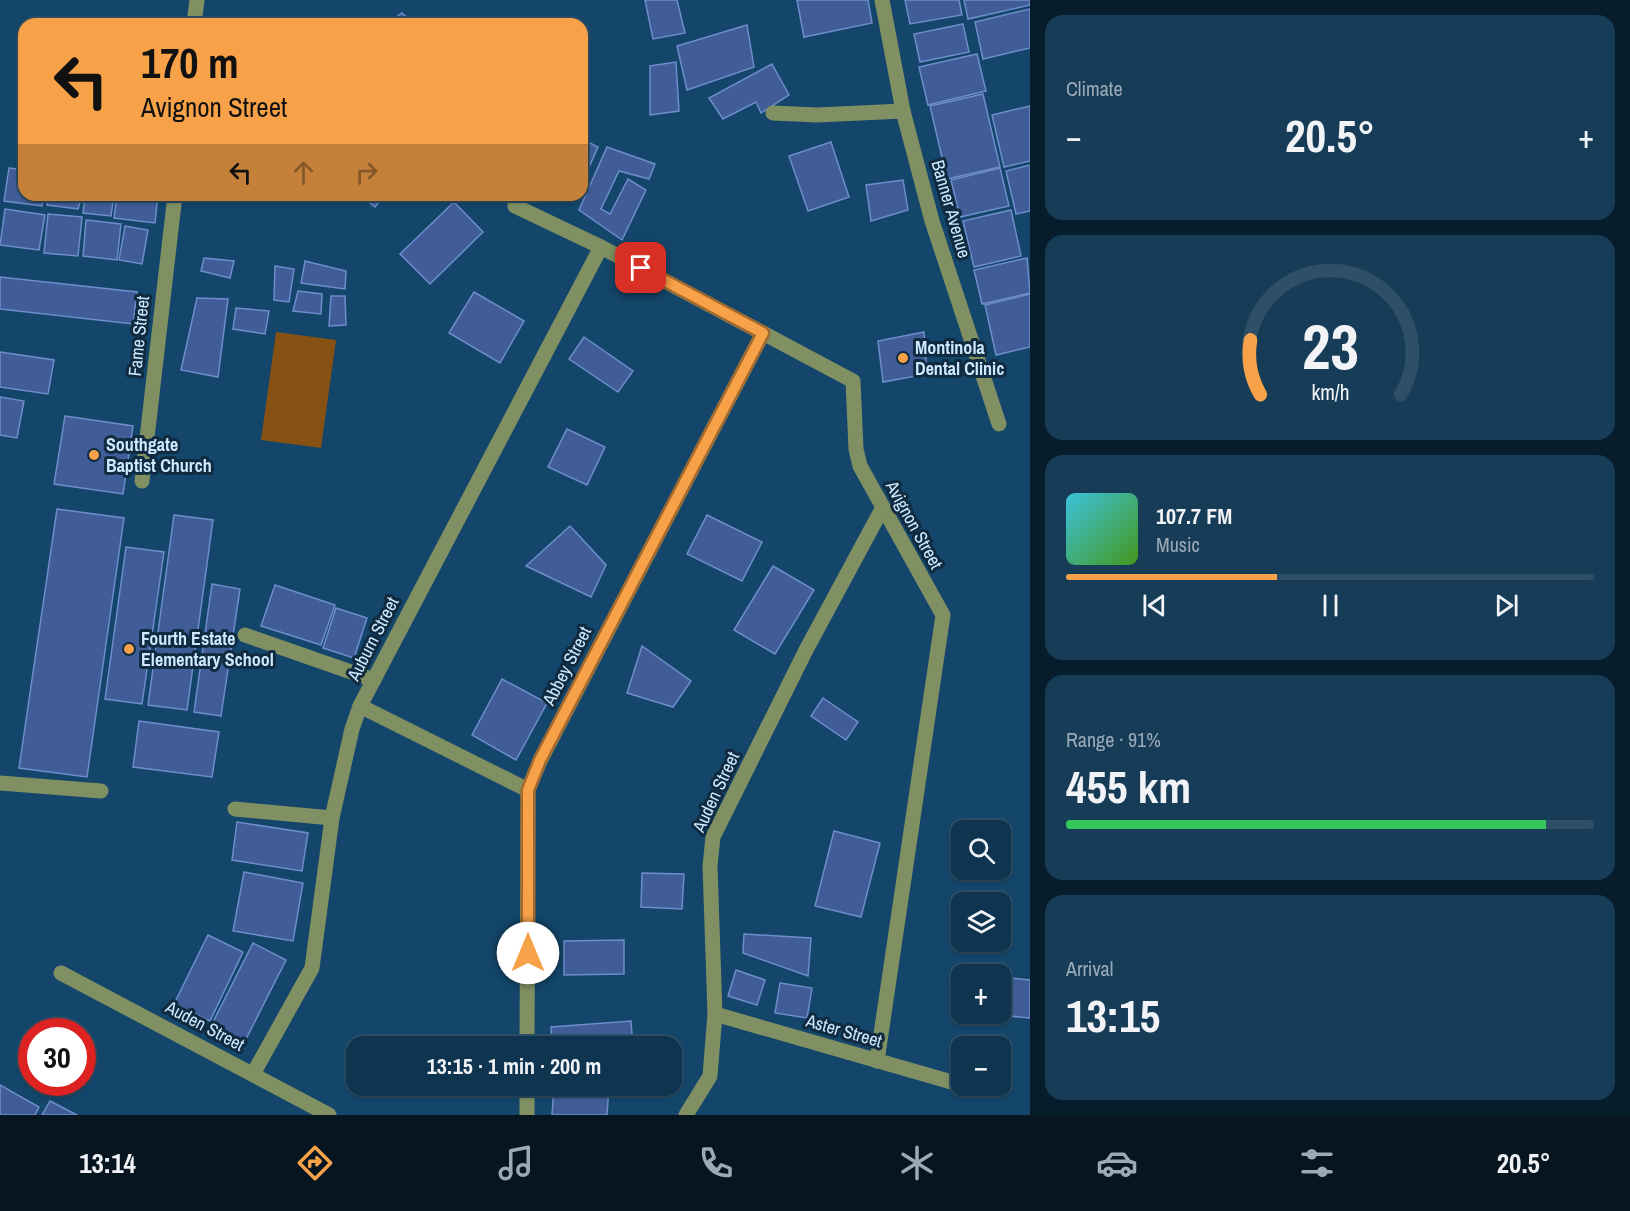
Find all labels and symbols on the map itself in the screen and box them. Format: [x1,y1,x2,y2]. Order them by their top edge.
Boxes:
street label: Banner Avenue [926,157,977,261]
pin [615,242,666,293]
street label: Fame Street [122,295,155,377]
place label: Montinola Dental Clinic [915,335,1004,381]
marker: Montinola Dental Clinic [896,351,910,365]
place label: Southgate Baptist Church [106,432,212,478]
marker: Southgate Baptist Church [87,448,101,462]
street label: Avignon Street [879,475,949,573]
street label: Auburn Street [340,593,404,686]
street label: Abbey Street [536,622,597,710]
place label: Fourth Estate Elementary School [141,626,274,672]
marker: Fourth Estate Elementary School [122,642,136,656]
street label: Auden Street [686,747,745,837]
position arrow [496,921,560,985]
street label: Auden Street [160,994,249,1057]
street label: Aster Street [802,1007,885,1053]
speed limit sign: 30 [18,1018,96,1096]

